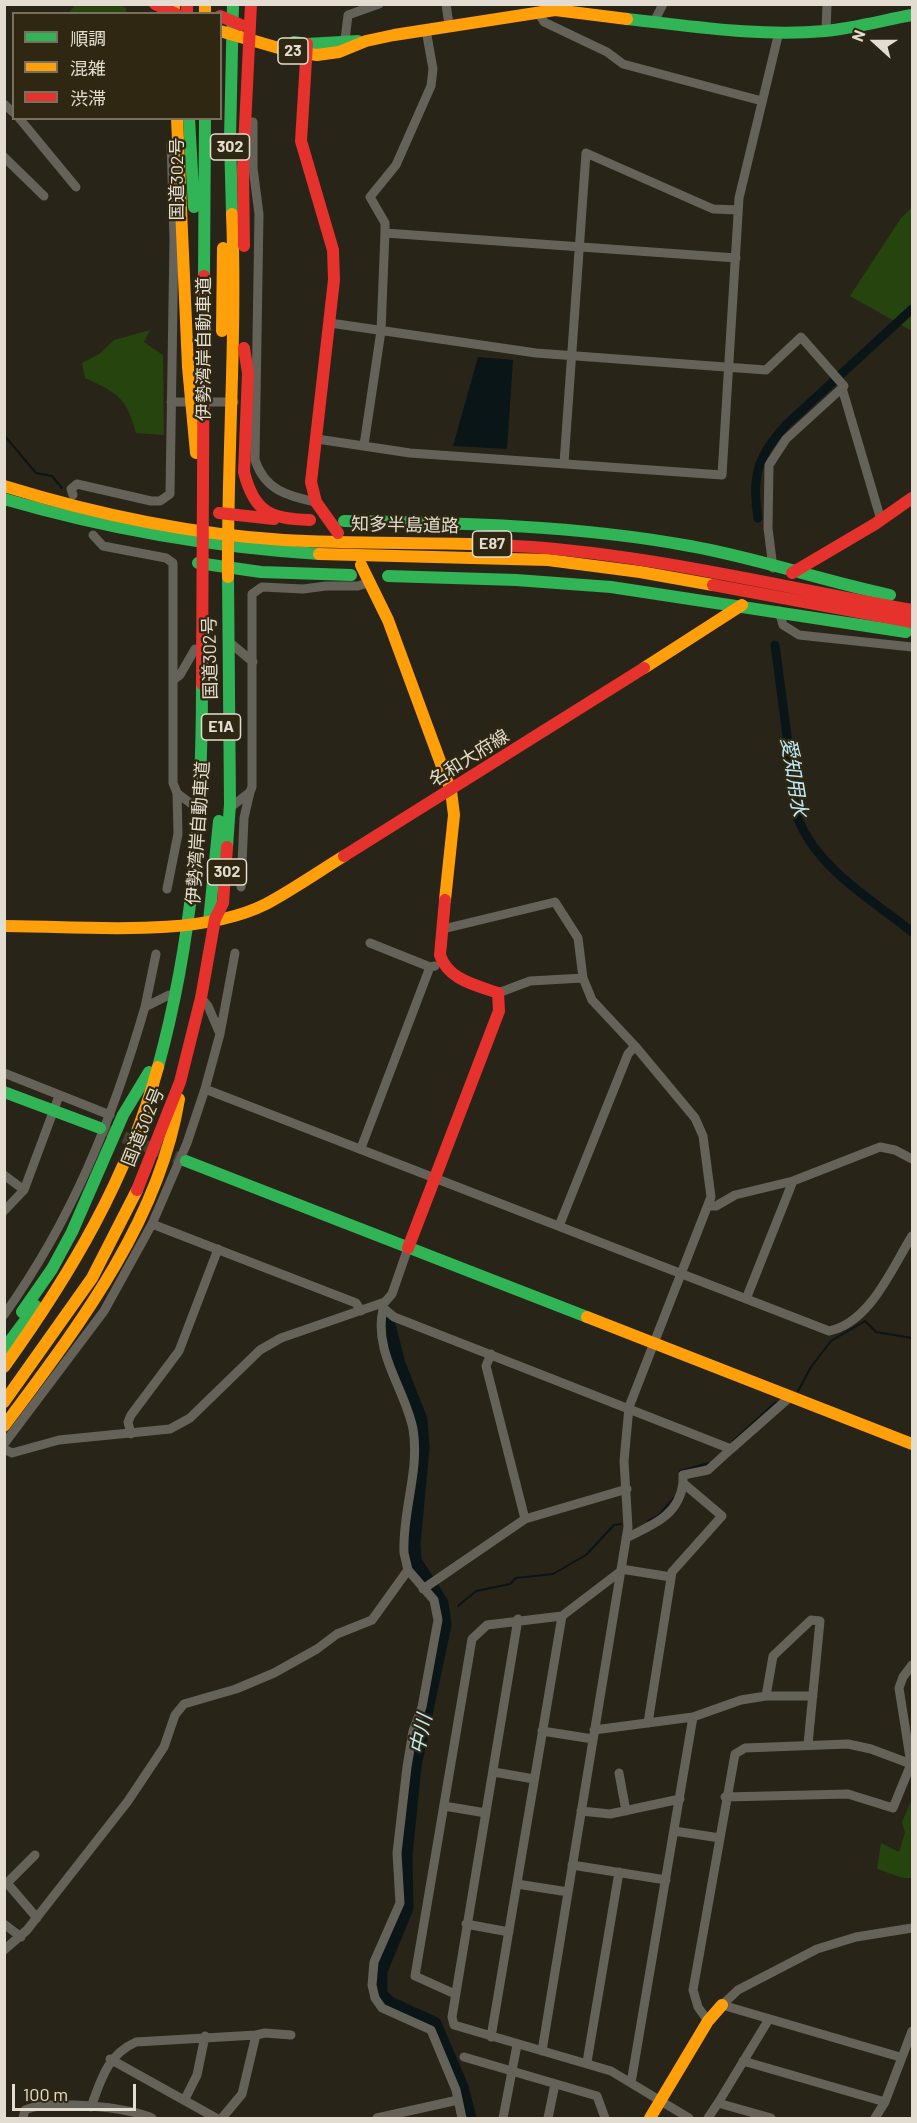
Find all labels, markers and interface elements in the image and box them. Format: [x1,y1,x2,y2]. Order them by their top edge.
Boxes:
legend [12,12,222,120]
north arrow [845,12,905,72]
text: 順調 [70,27,106,49]
text: N [847,27,869,44]
road number: 23 [278,38,308,64]
text: 混雑 [70,57,106,79]
text: 渋滞 [70,87,106,109]
road number: 302 [210,134,250,160]
street label: 国道302号 [166,137,188,221]
street label: 伊勢湾岸自動車道 [193,277,215,421]
street label: 知多半島道路 [351,513,459,537]
road number: E87 [472,531,512,557]
street label: 国道302号 [198,616,222,700]
road number: E1A [202,714,240,740]
street label: 名和大府線 [425,725,513,791]
water label: 愛知用水 [776,736,812,818]
street label: 伊勢湾岸自動車道 [182,760,214,906]
road number: 302 [208,859,246,885]
street label: 国道302号 [117,1084,169,1170]
water label: 中川 [405,1712,437,1756]
scale bar [15,2072,140,2110]
text: 100 m [23,2083,68,2105]

